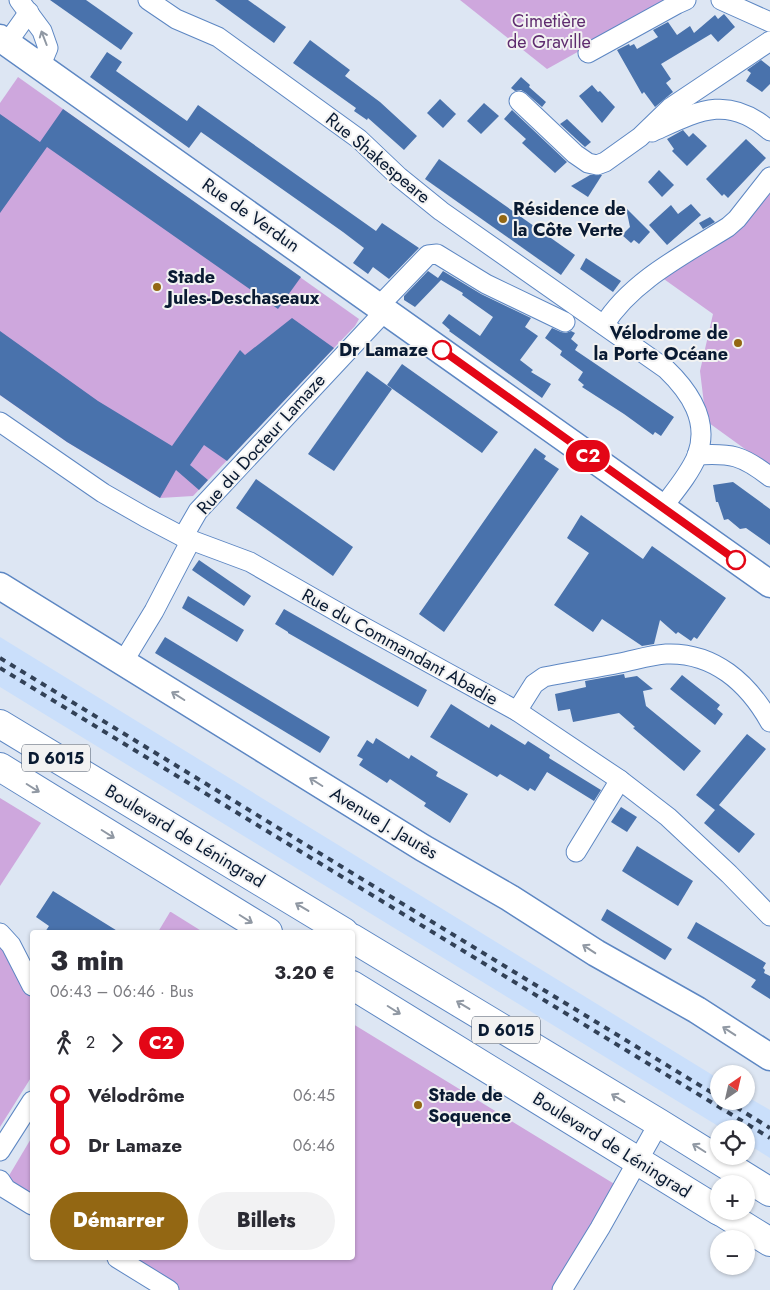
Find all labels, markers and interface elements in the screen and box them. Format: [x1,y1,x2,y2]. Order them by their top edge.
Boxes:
park label: Cimetière de Graville [507,8,591,55]
one-way arrow [39,31,49,46]
street label: Rue Shakespeare [320,106,436,210]
street label: Rue de Verdun [197,172,305,258]
place label: Résidence de la Côte Verte [513,196,626,243]
marker: Résidence de la Côte Verte [497,213,509,225]
place label: Stade Jules-Deschaseaux [164,264,320,311]
marker: Stade Jules-Deschaseaux [151,281,163,293]
place label: Vélodrome de la Porte Océane [594,320,728,367]
place label: Dr Lamaze [339,337,428,363]
marker: Vélodrome de la Porte Océane [732,337,744,349]
marker: Dr Lamaze [432,340,452,360]
street label: Rue du Docteur Lamaze [191,368,331,520]
line badge: C2 [566,440,610,472]
text: C2 [576,443,600,469]
unlabelled marker [726,550,746,570]
street label: Rue du Commandant Abadie [297,582,503,712]
one-way arrow [171,691,185,701]
road number: D 6015 [22,744,90,771]
one-way arrow [309,776,323,787]
street label: Boulevard de Léningrad [100,778,270,894]
street label: Avenue J. Jaurès [325,781,443,865]
one-way arrow [26,783,40,793]
one-way arrow [100,829,114,839]
one-way arrow [296,902,310,912]
one-way arrow [239,915,253,925]
text: 3 min [50,940,124,981]
one-way arrow [582,943,596,954]
text: 3.20 € [274,959,335,986]
text: 06:43 – 06:46 · Bus [50,980,193,1003]
one-way arrow [457,999,471,1009]
one-way arrow [387,1005,401,1016]
road number: D 6015 [472,1016,540,1044]
one-way arrow [722,1025,736,1036]
icon: walk [50,1029,78,1057]
icon: forward [103,1029,131,1057]
text: C2 [149,1030,174,1056]
text: 2 [86,1031,95,1054]
north arrow [710,1065,755,1110]
map controls [710,1065,755,1275]
text: Vélodrôme [88,1082,185,1109]
place label: Stade de Soquence [428,1082,511,1129]
text: 06:45 [293,1084,335,1107]
street label: Boulevard de Léningrad [528,1086,696,1204]
one-way arrow [611,1092,625,1102]
marker: Stade de Soquence [412,1099,424,1111]
button: locate [710,1120,755,1165]
text: Dr Lamaze [88,1132,182,1159]
text: 06:46 [293,1134,335,1157]
one-way arrow [692,1142,706,1153]
button: + [710,1175,755,1220]
button: Démarrer [50,1192,188,1250]
button: Billets [198,1192,335,1250]
button: − [710,1230,755,1275]

